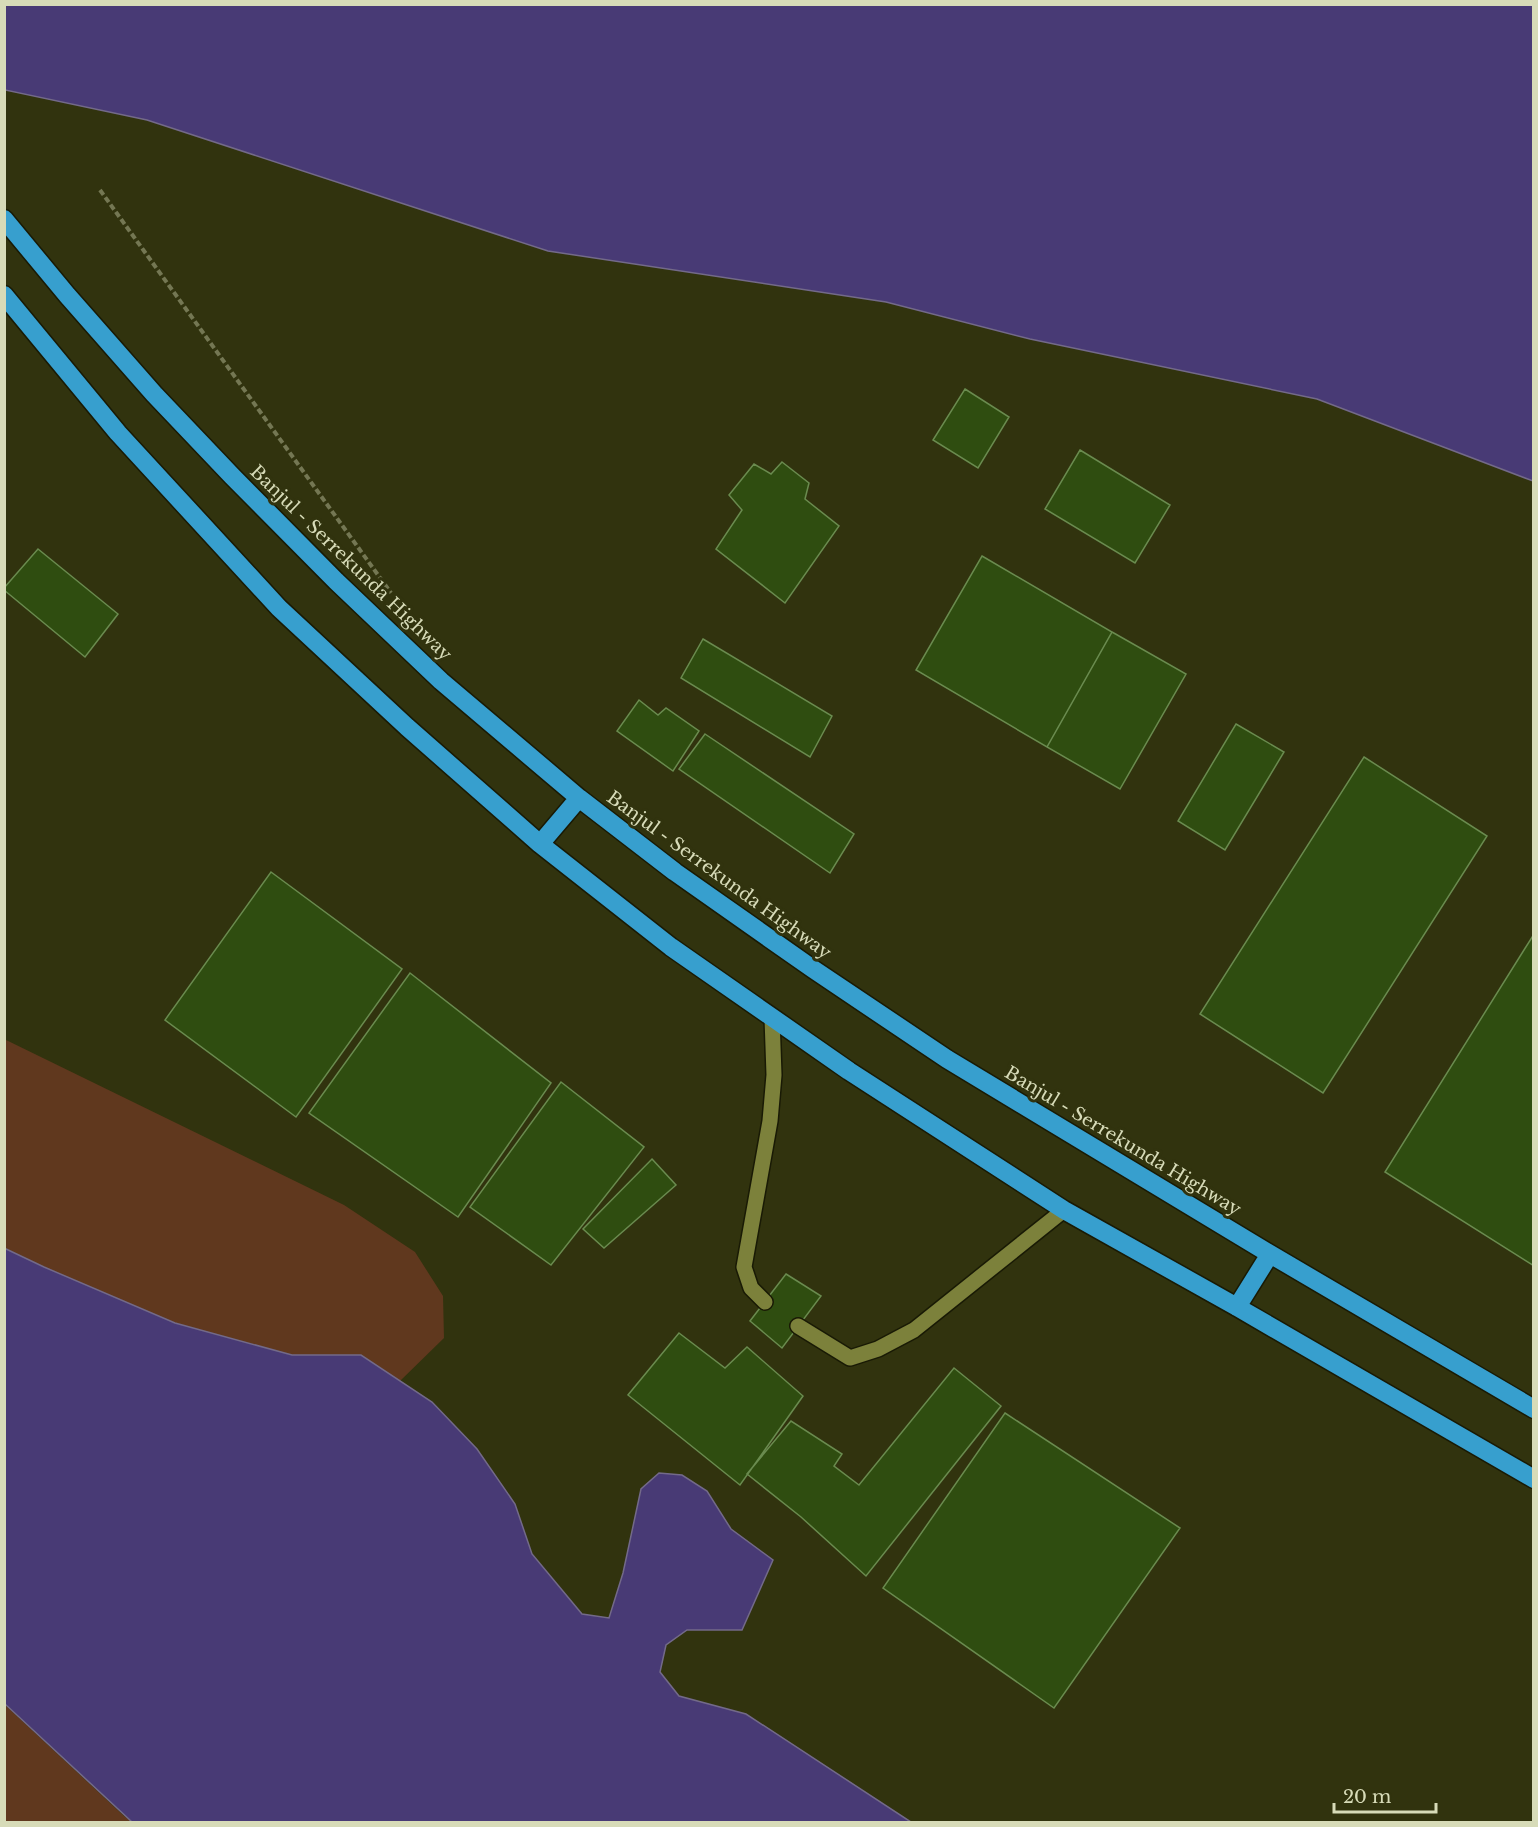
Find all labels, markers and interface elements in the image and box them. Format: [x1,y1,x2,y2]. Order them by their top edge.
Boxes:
street label: Banjul - Serrekunda Highway [246,461,457,666]
street label: Banjul - Serrekunda Highway [603,786,836,964]
street label: Banjul - Serrekunda Highway [1001,1062,1246,1221]
scale bar [1334,1776,1436,1814]
text: 20 m [1343,1786,1391,1808]

